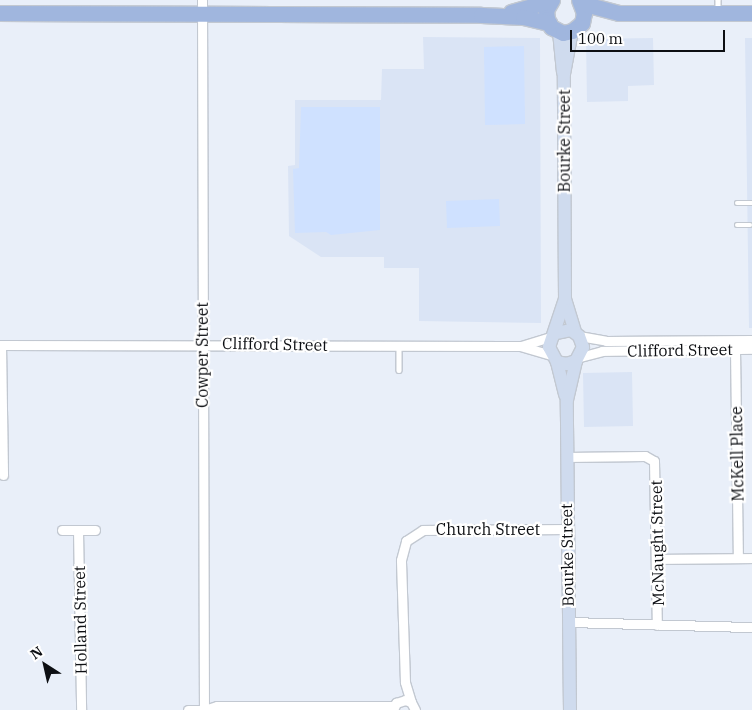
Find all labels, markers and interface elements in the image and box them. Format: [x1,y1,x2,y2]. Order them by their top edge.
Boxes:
scale bar [572,20,727,52]
text: 100 m [578,29,623,48]
street label: Bourke Street [554,89,574,193]
street label: Cowper Street [192,302,212,408]
street label: Clifford Street [222,333,328,355]
street label: Clifford Street [627,339,733,361]
street label: McKell Place [727,406,747,502]
street label: McNaught Street [646,480,668,606]
street label: Bourke Street [557,503,577,607]
street label: Church Street [436,519,540,539]
street label: Holland Street [69,566,91,674]
north arrow [20,640,70,690]
text: N [27,642,46,663]

